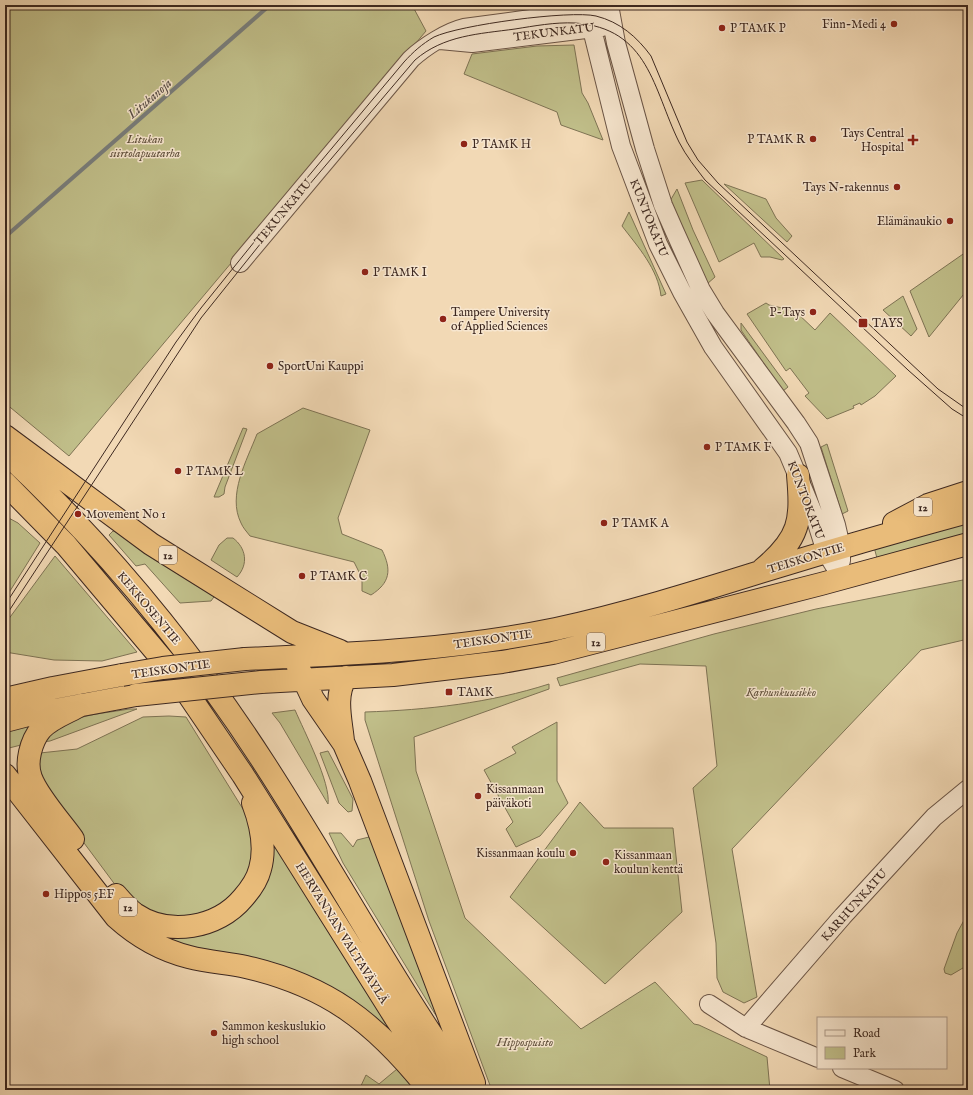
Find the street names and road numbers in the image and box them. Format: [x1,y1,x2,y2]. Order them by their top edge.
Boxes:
street label: TEKUNKATU [513,20,596,45]
street label: TEKUNKATU [251,176,316,248]
street label: KUNTOKATU [626,177,671,260]
street label: KUNTOKATU [784,459,828,542]
road number: 12 [914,498,932,516]
street label: TEISKONTIE [766,540,846,577]
road number: 12 [159,546,177,564]
street label: KEKKOSENTIE [114,569,184,648]
street label: TEISKONTIE [453,627,533,652]
road number: 12 [587,633,605,651]
street label: TEISKONTIE [131,657,211,682]
street label: HERVANNAN VALTAVÄYLÄ [292,859,393,1007]
street label: KARHUNKATU [818,865,891,945]
road number: 12 [119,898,137,916]

